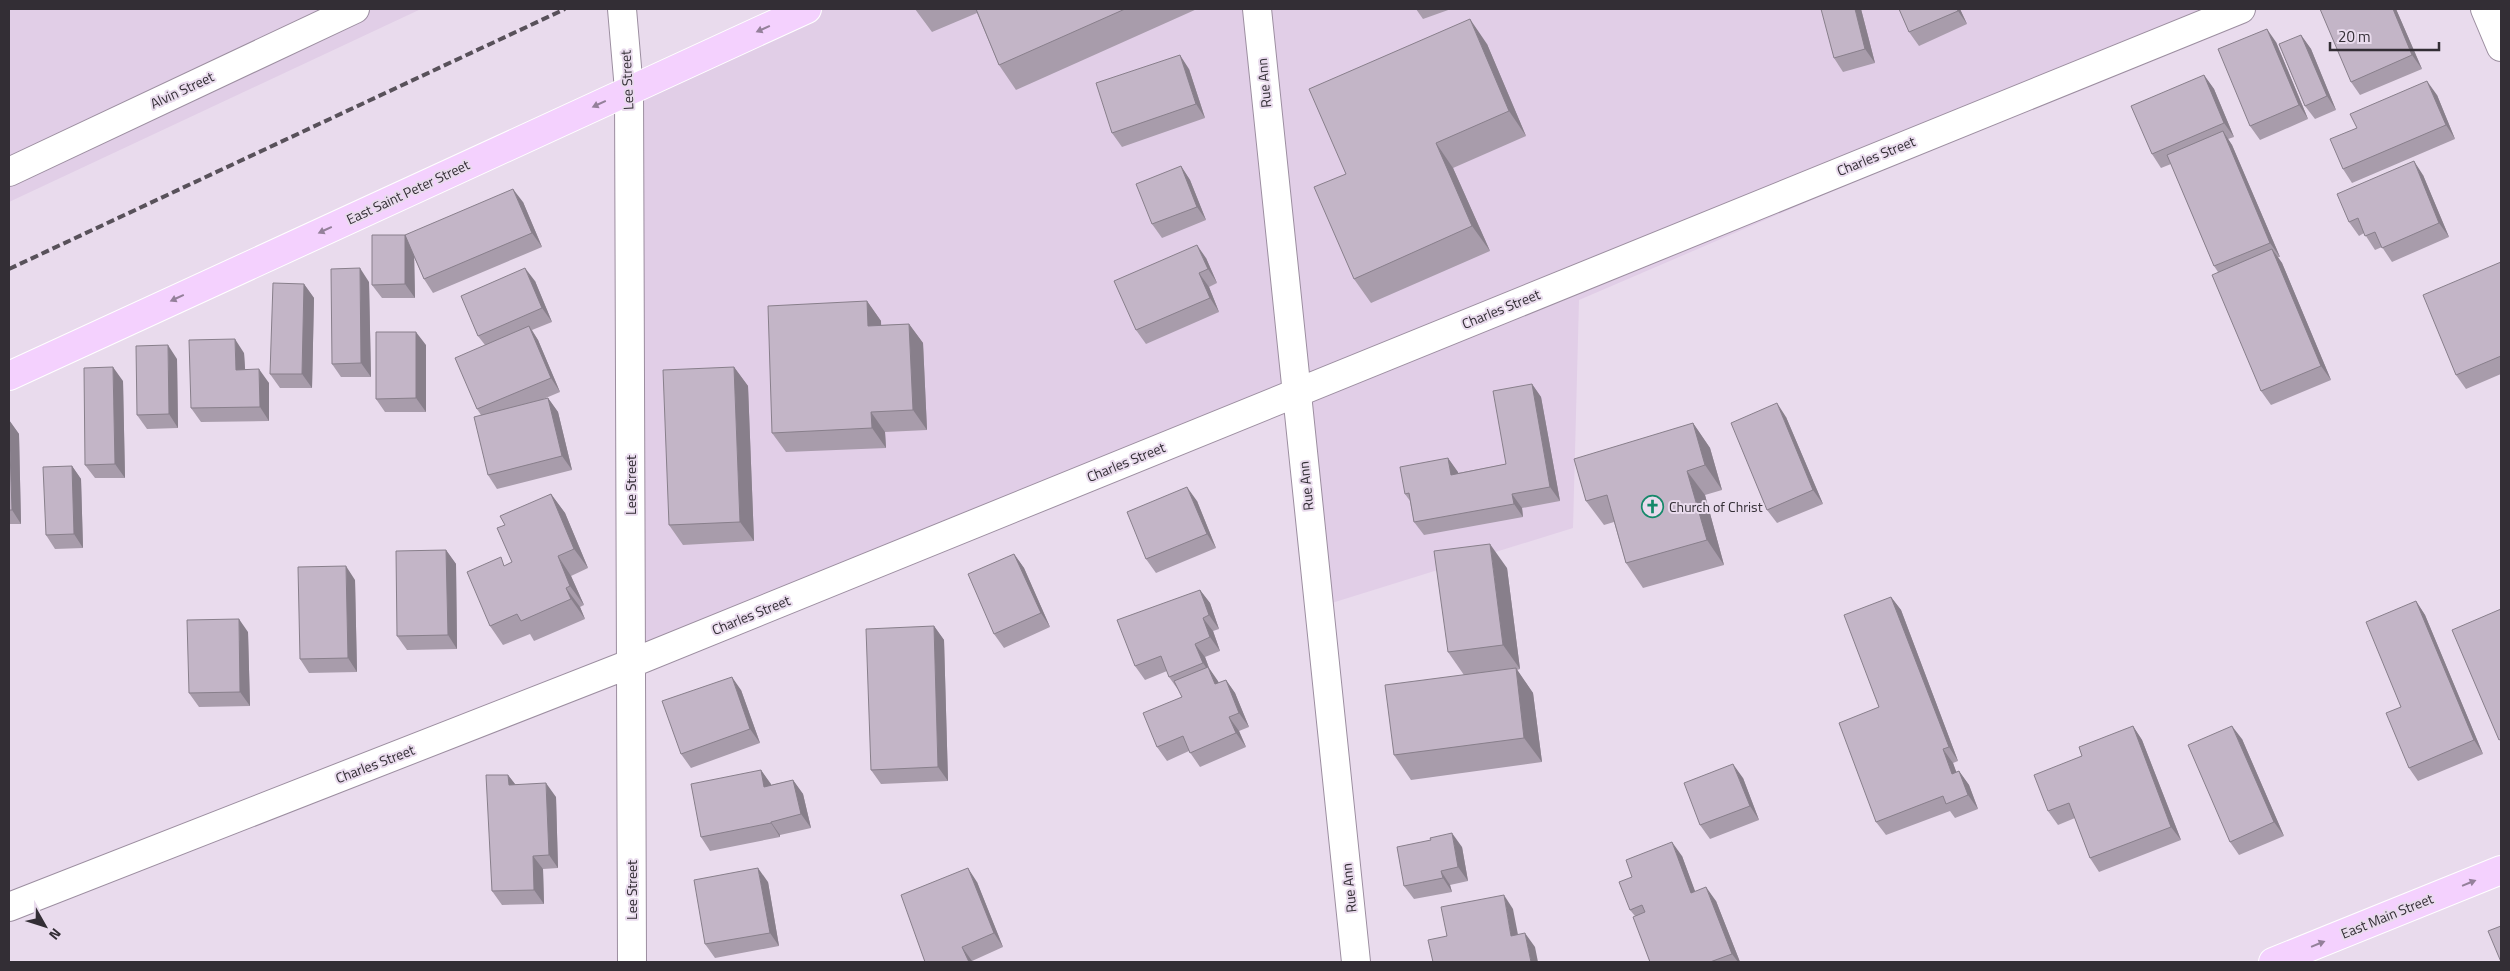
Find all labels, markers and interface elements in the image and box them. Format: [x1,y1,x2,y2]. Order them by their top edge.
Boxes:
scale bar [2330,20,2439,52]
one-way arrow [756,25,770,33]
text: 20 m [2338,25,2371,48]
street label: Lee Street [614,49,639,111]
street label: Rue Ann [1251,57,1276,109]
street label: Alvin Street [147,66,217,113]
one-way arrow [592,100,606,108]
street label: Charles Street [1833,130,1918,181]
street label: East Saint Peter Street [343,154,473,229]
one-way arrow [318,227,332,235]
street label: Charles Street [1458,283,1543,334]
one-way arrow [170,295,184,303]
street label: Charles Street [1083,436,1168,487]
street label: Lee Street [620,455,641,515]
street label: Rue Ann [1292,460,1319,512]
church icon: Church of Christ [1641,495,1665,519]
place label: Church of Christ [1669,496,1763,517]
street label: Charles Street [708,589,793,640]
street label: Charles Street [332,739,417,788]
street label: Lee Street [621,860,642,920]
street label: Rue Ann [1335,862,1362,914]
one-way arrow [2462,879,2477,887]
street label: East Main Street [2338,887,2436,944]
north arrow [20,901,70,951]
text: N [44,924,67,945]
one-way arrow [2311,940,2326,948]

